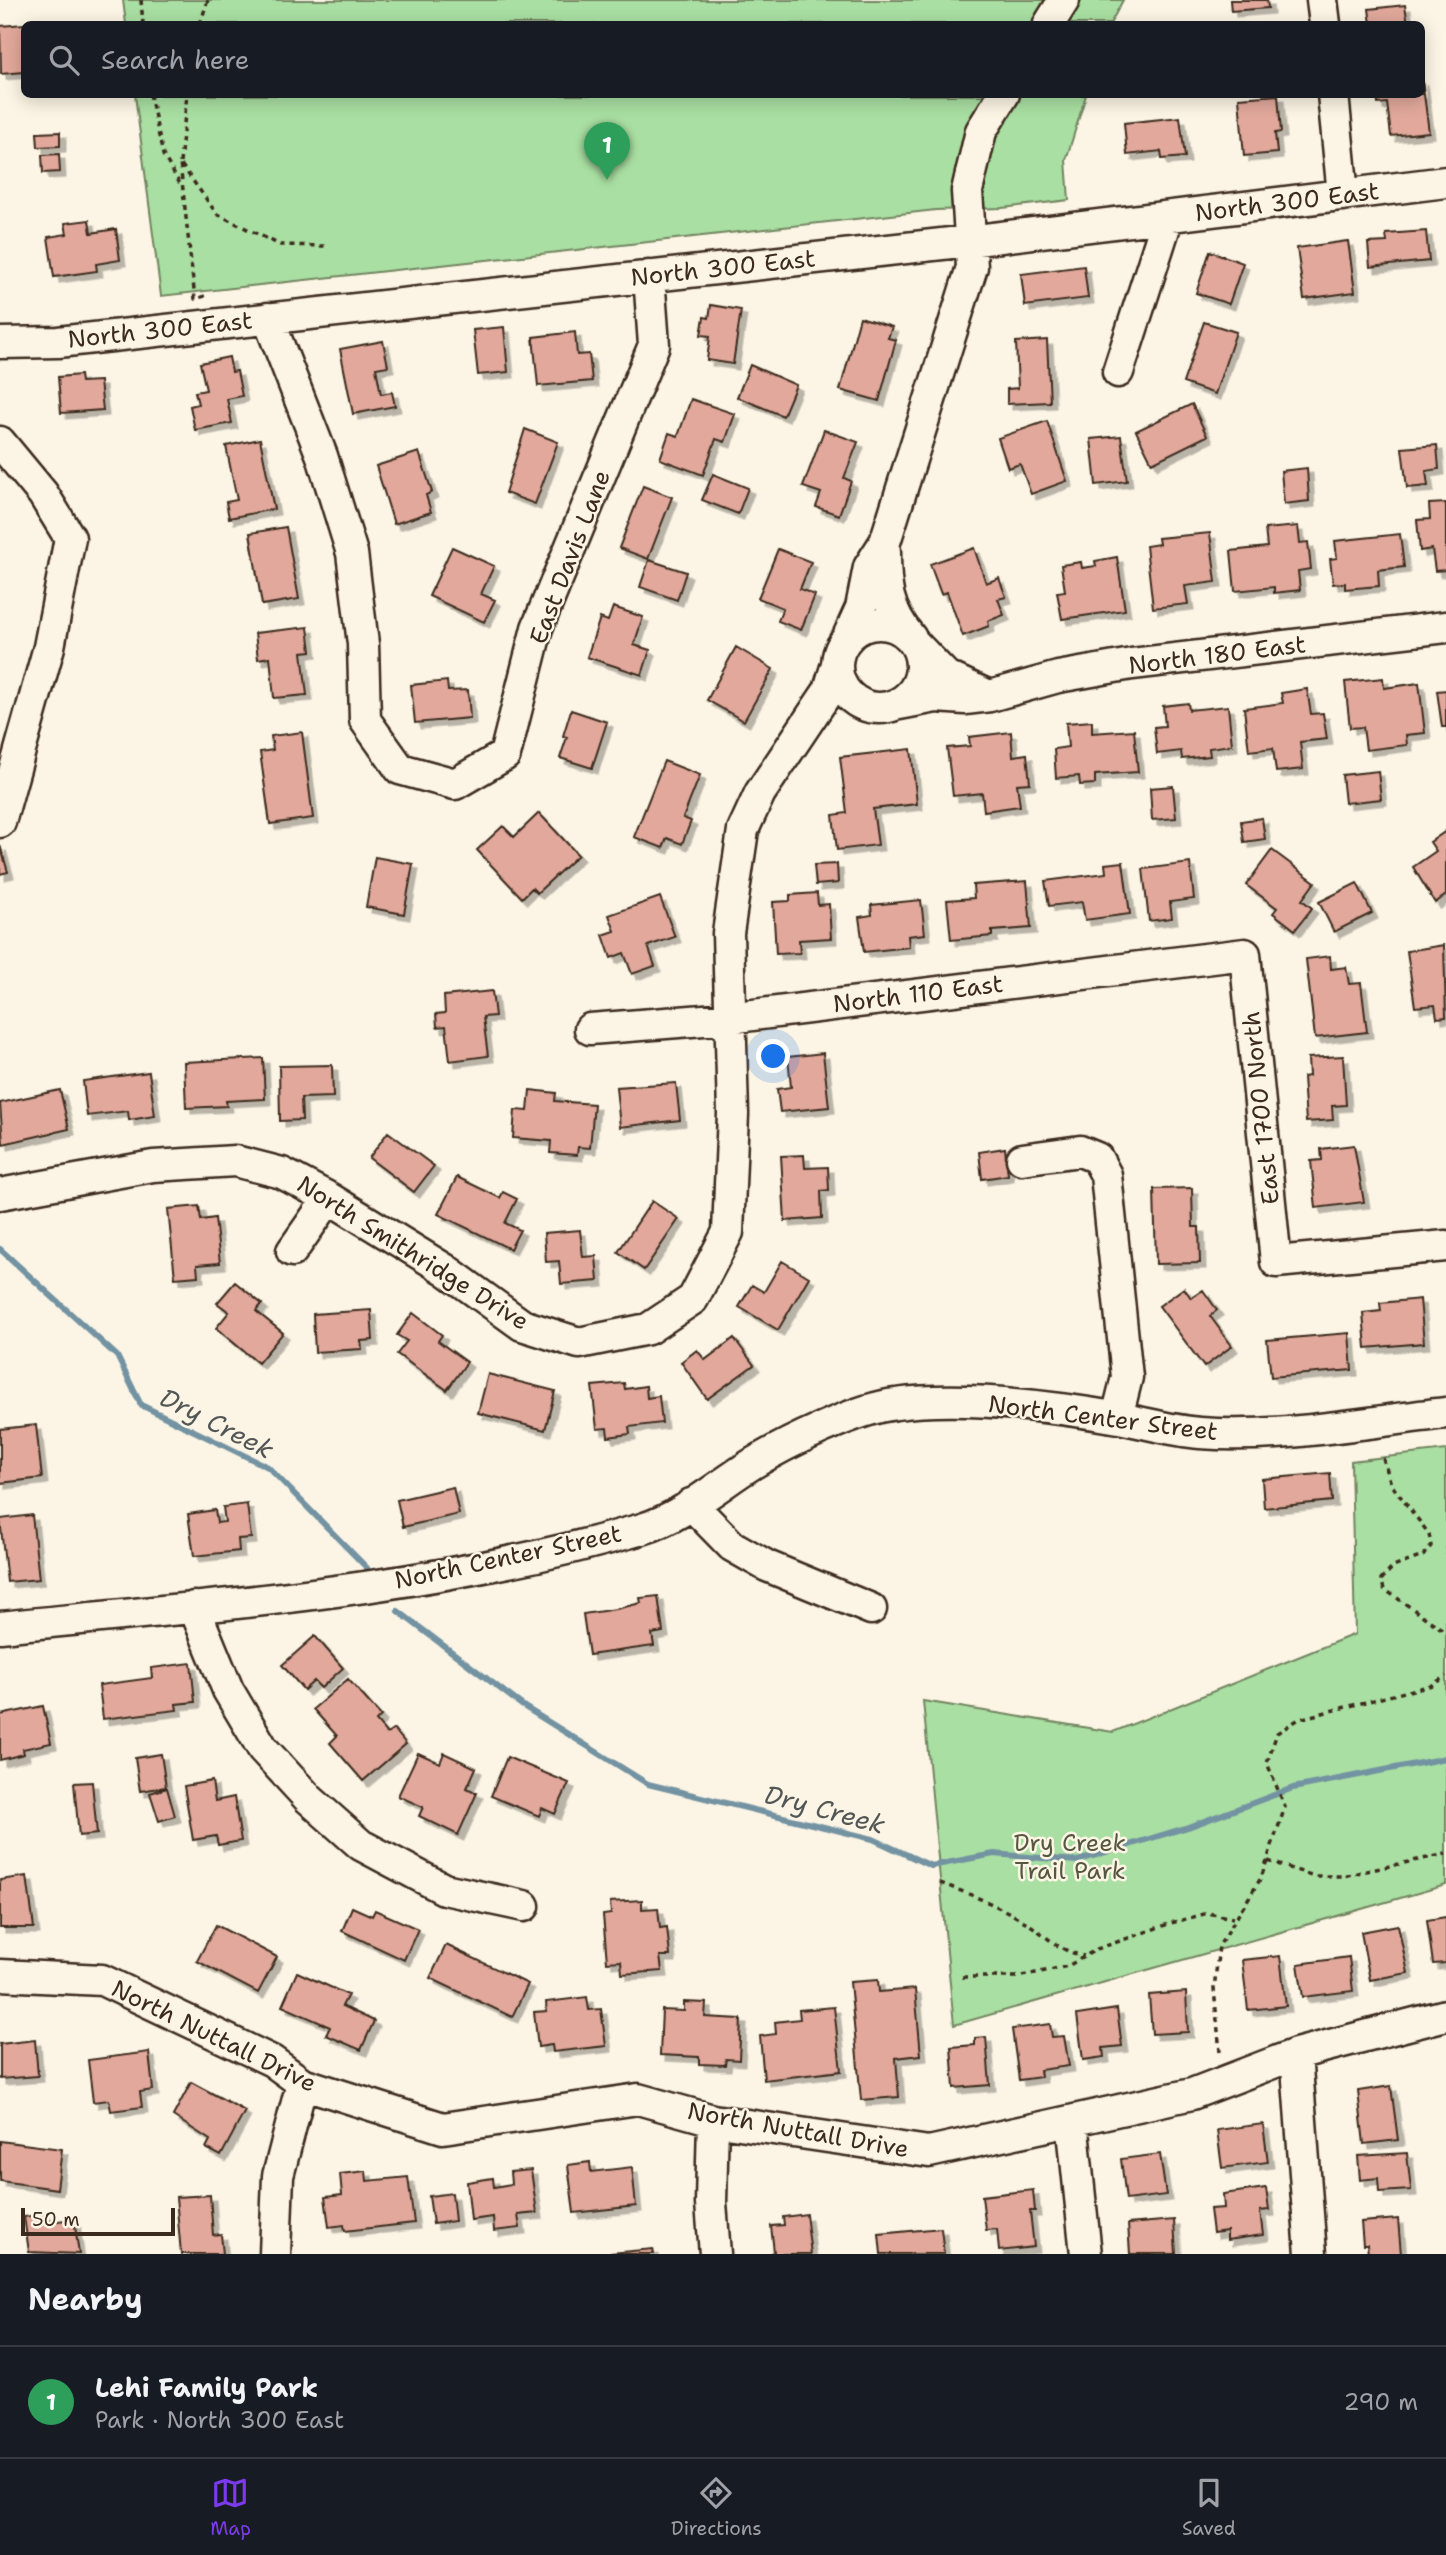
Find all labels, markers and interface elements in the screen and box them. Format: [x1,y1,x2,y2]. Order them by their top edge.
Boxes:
search box [21,21,1425,98]
icon: search [45,41,83,79]
text: Search here [101,42,250,77]
pin: 1 [584,122,630,180]
street label: North 300 East [1193,175,1381,229]
street label: North 300 East [629,242,817,294]
street label: North 300 East [66,304,254,356]
street label: East Davis Lane [522,465,618,649]
street label: North 180 East [1126,628,1308,682]
street label: North 110 East [831,968,1005,1020]
street label: East 1700 North [1235,1010,1287,1206]
your location [756,1039,790,1073]
street label: North Smithridge Drive [291,1168,535,1338]
water label: Dry Creek [154,1379,280,1467]
street label: North Center Street [986,1388,1220,1448]
street label: North Center Street [392,1517,624,1597]
water label: Dry Creek [761,1776,889,1842]
park label: Dry Creek Trail Park [1014,1827,1126,1887]
street label: North Nuttall Drive [106,1972,322,2100]
street label: North Nuttall Drive [685,2095,911,2165]
scale bar [21,2205,175,2237]
text: 50 m [32,2207,80,2232]
text: Nearby [28,2279,143,2320]
text: Lehi Family Park [95,2370,318,2405]
text: 1 [46,2387,56,2417]
text: 290 m [1344,2387,1418,2417]
text: Park · North 300 East [95,2405,344,2435]
tab: Map [210,2474,251,2541]
tab: Directions [671,2474,762,2541]
tab: Saved [1182,2474,1236,2541]

